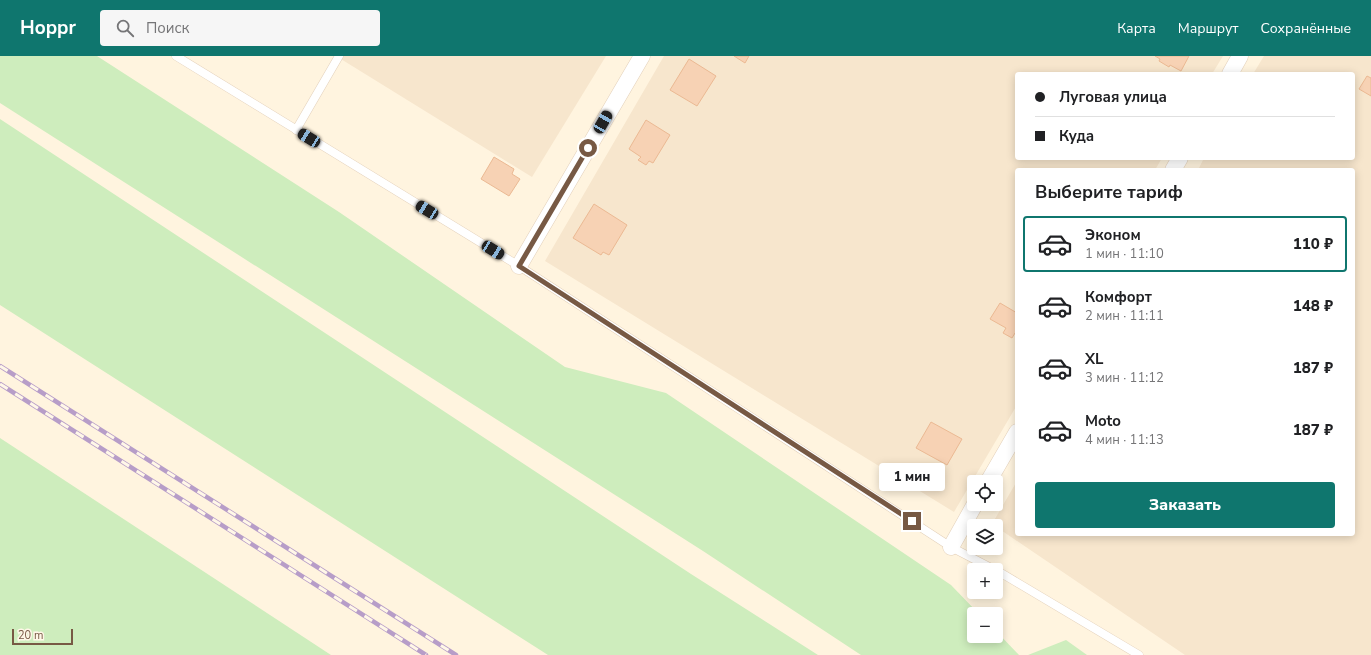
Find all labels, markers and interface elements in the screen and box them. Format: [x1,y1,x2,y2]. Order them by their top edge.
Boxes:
search box [100,10,380,46]
text: Hoppr [20,15,76,41]
icon: search [114,17,136,39]
text: Поиск [146,18,189,38]
text: Карта [1117,19,1156,38]
text: Маршрут [1178,19,1239,38]
text: Сохранённые [1261,19,1351,38]
text: Луговая улица [1059,87,1167,107]
car [592,109,614,135]
text: Куда [1059,126,1094,146]
car [296,127,322,149]
route start [579,139,597,157]
text: Выберите тариф [1035,180,1183,204]
car [414,199,440,221]
text: Эконом [1085,225,1141,245]
icon: car [1037,226,1073,262]
text: 110 ₽ [1293,234,1333,254]
car [480,239,506,261]
text: 1 мин · 11:10 [1085,245,1164,263]
text: Комфорт [1085,287,1152,307]
icon: car [1037,288,1073,324]
text: 148 ₽ [1293,296,1333,316]
text: 2 мин · 11:11 [1085,307,1164,325]
text: XL [1085,349,1104,369]
icon: car [1037,350,1073,386]
text: 187 ₽ [1293,358,1333,378]
text: 3 мин · 11:12 [1085,369,1164,387]
text: Moto [1085,411,1121,431]
icon: car [1037,412,1073,448]
text: 187 ₽ [1293,420,1333,440]
text: 4 мин · 11:13 [1085,431,1164,449]
callout: 1 мин [879,463,945,491]
text: 1 мин [894,468,930,486]
map controls [967,475,1003,643]
button: locate [967,475,1003,511]
button: Заказать [1035,482,1335,528]
route end [903,512,921,530]
button: layers [967,519,1003,555]
button: + [967,563,1003,599]
button: − [967,607,1003,643]
scale bar [12,627,73,646]
text: 20 m [18,628,43,643]

